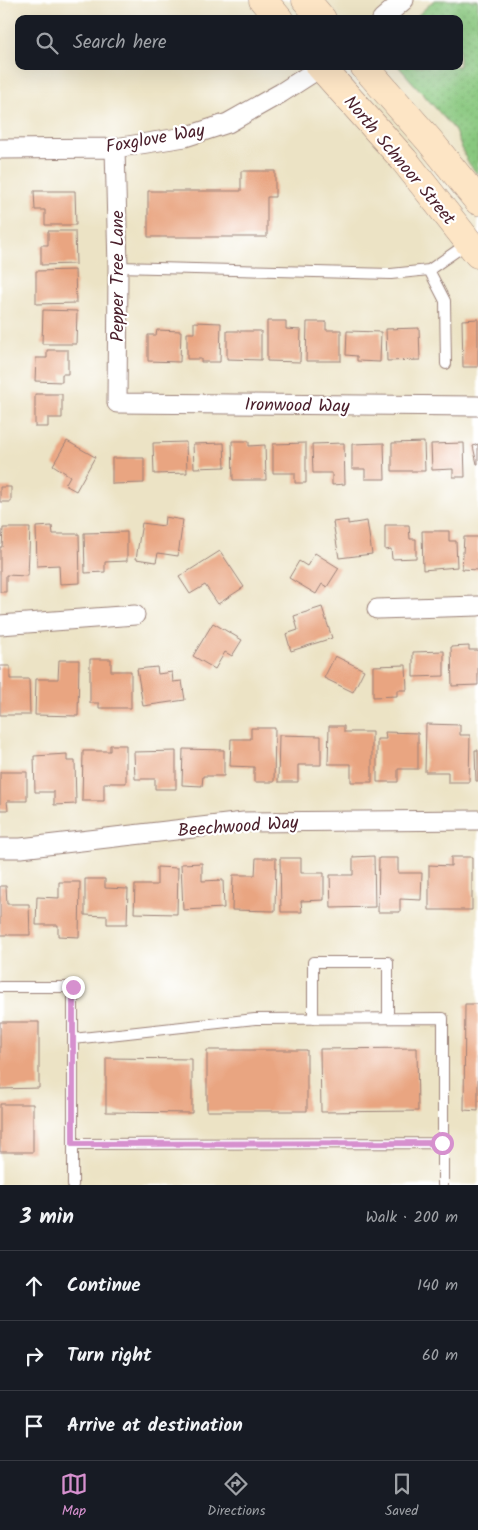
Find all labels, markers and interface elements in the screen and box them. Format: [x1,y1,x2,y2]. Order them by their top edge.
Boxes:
search box [15,15,463,70]
text: Search here [73,28,167,58]
icon: search [33,29,61,57]
street label: North Schnoor Street [336,90,463,233]
street label: Foxglove Way [103,116,208,162]
street label: Pepper Tree Lane [104,210,133,342]
street label: Ironwood Way [244,391,350,422]
street label: Beechwood Way [177,809,300,846]
route end [62,976,85,999]
route start [431,1132,454,1155]
text: 3 min [20,1201,74,1234]
text: Walk · 200 m [365,1205,458,1230]
text: Continue [67,1271,140,1301]
icon: ahead [20,1272,48,1300]
text: 140 m [417,1273,458,1298]
text: Turn right [67,1341,152,1371]
icon: right [20,1342,48,1370]
text: 60 m [422,1343,458,1368]
text: Arrive at destination [67,1411,243,1441]
icon: arrive [20,1412,48,1440]
tab: Map [60,1470,88,1522]
tab: Directions [207,1470,265,1522]
tab: Saved [385,1470,418,1522]

